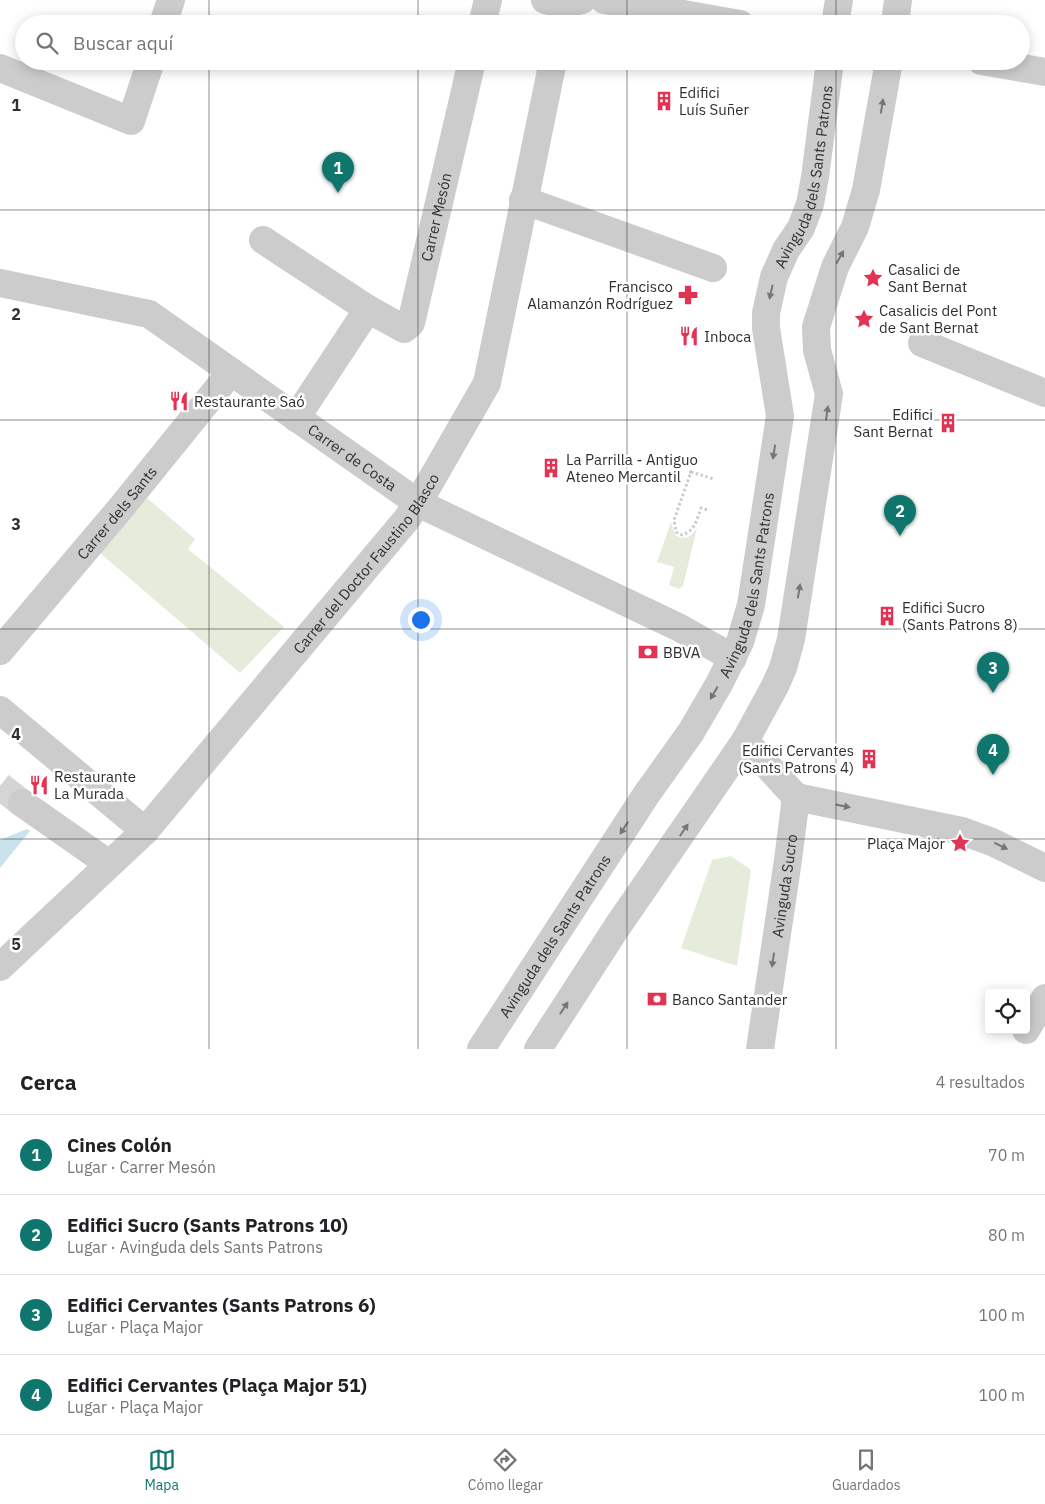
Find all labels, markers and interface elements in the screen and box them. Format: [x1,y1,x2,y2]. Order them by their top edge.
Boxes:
search box [15,15,1030,70]
icon: search [33,29,61,57]
text: Buscar aquí [73,31,173,55]
place label: Edifici Luís Suñer [679,83,749,119]
street label: Avinguda dels Sants Patrons [770,84,836,271]
building icon: Edifici Luís Suñer [653,90,675,112]
text: 1 [11,95,21,115]
one-way arrow [878,98,886,114]
pin: 1 [322,152,354,193]
street label: Carrer Mesón [416,171,455,263]
one-way arrow [836,250,845,263]
place label: Casalici de Sant Bernat [888,260,967,296]
place icon: Casalici de Sant Bernat [862,267,884,289]
place label: Francisco Alamanzón Rodríguez [527,277,673,313]
pharmacy icon: Francisco Alamanzón Rodríguez [677,284,699,306]
one-way arrow [767,284,775,300]
place label: Casalicis del Pont de Sant Bernat [879,301,997,337]
text: 2 [11,304,21,324]
place icon: Casalicis del Pont de Sant Bernat [853,308,875,330]
restaurant icon: Inboca [678,325,700,347]
place label: Inboca [704,327,751,346]
restaurant icon: Restaurante Saó [168,390,190,412]
place label: Restaurante Saó [194,392,305,411]
one-way arrow [823,405,831,421]
place label: Edifici Sant Bernat [854,405,933,441]
building icon: Edifici Sant Bernat [937,412,959,434]
street label: Carrer de Costa [304,419,401,495]
one-way arrow [770,445,778,461]
place label: La Parrilla - Antiguo Ateneo Mercantil [566,450,698,486]
building icon: La Parrilla - Antiguo Ateneo Mercantil [540,457,562,479]
street label: Carrer dels Sants [72,462,161,563]
street label: Carrer del Doctor Faustino Blasco [289,470,443,657]
street label: Avinguda dels Sants Patrons [714,491,778,680]
pin: 2 [884,495,916,536]
text: 3 [11,514,21,534]
one-way arrow [795,582,803,598]
place label: Edifici Sucro (Sants Patrons 8) [902,598,1018,634]
building icon: Edifici Sucro (Sants Patrons 8) [876,605,898,627]
your location [408,607,434,633]
bank icon: BBVA [637,641,659,663]
place label: BBVA [663,643,701,662]
pin: 3 [977,652,1009,693]
one-way arrow [710,685,718,700]
text: 4 [11,724,21,744]
pin: 4 [977,734,1009,775]
place label: Edifici Cervantes (Sants Patrons 4) [738,741,854,777]
building icon: Edifici Cervantes (Sants Patrons 4) [858,748,880,770]
place label: Restaurante La Murada [54,767,136,803]
restaurant icon: Restaurante La Murada [28,774,50,796]
one-way arrow [836,803,852,811]
one-way arrow [620,821,629,835]
one-way arrow [680,823,689,837]
place icon: Plaça Major [949,832,971,854]
street label: Avinguda Sucro [767,833,801,939]
place label: Plaça Major [867,834,945,853]
one-way arrow [993,842,1008,851]
street label: Avinguda dels Sants Patrons [495,851,615,1021]
text: 5 [11,934,21,954]
one-way arrow [769,952,777,968]
bank icon: Banco Santander [646,988,668,1010]
map controls [985,989,1030,1034]
button: locate [985,989,1030,1034]
place label: Banco Santander [672,990,788,1009]
one-way arrow [559,1001,569,1015]
text: Cerca [20,1068,77,1096]
text: 4 resultados [936,1072,1025,1092]
text: Cines Colón [67,1133,172,1157]
text: 1 [31,1145,41,1165]
text: 70 m [988,1145,1025,1165]
text: Lugar · Carrer Mesón [67,1157,216,1177]
text: Edifici Sucro (Sants Patrons 10) [67,1213,348,1237]
text: 2 [31,1225,41,1245]
text: 80 m [988,1225,1025,1245]
text: Lugar · Avinguda dels Sants Patrons [67,1237,323,1257]
text: Edifici Cervantes (Sants Patrons 6) [67,1293,376,1317]
text: 3 [31,1305,41,1325]
text: 100 m [978,1305,1025,1325]
text: Lugar · Plaça Major [67,1317,203,1337]
text: Edifici Cervantes (Plaça Major 51) [67,1373,367,1397]
text: 4 [31,1385,41,1405]
text: 100 m [978,1385,1025,1405]
text: Lugar · Plaça Major [67,1397,203,1417]
tab: Mapa [144,1446,179,1494]
tab: Cómo llegar [468,1446,543,1494]
tab: Guardados [832,1446,901,1494]

